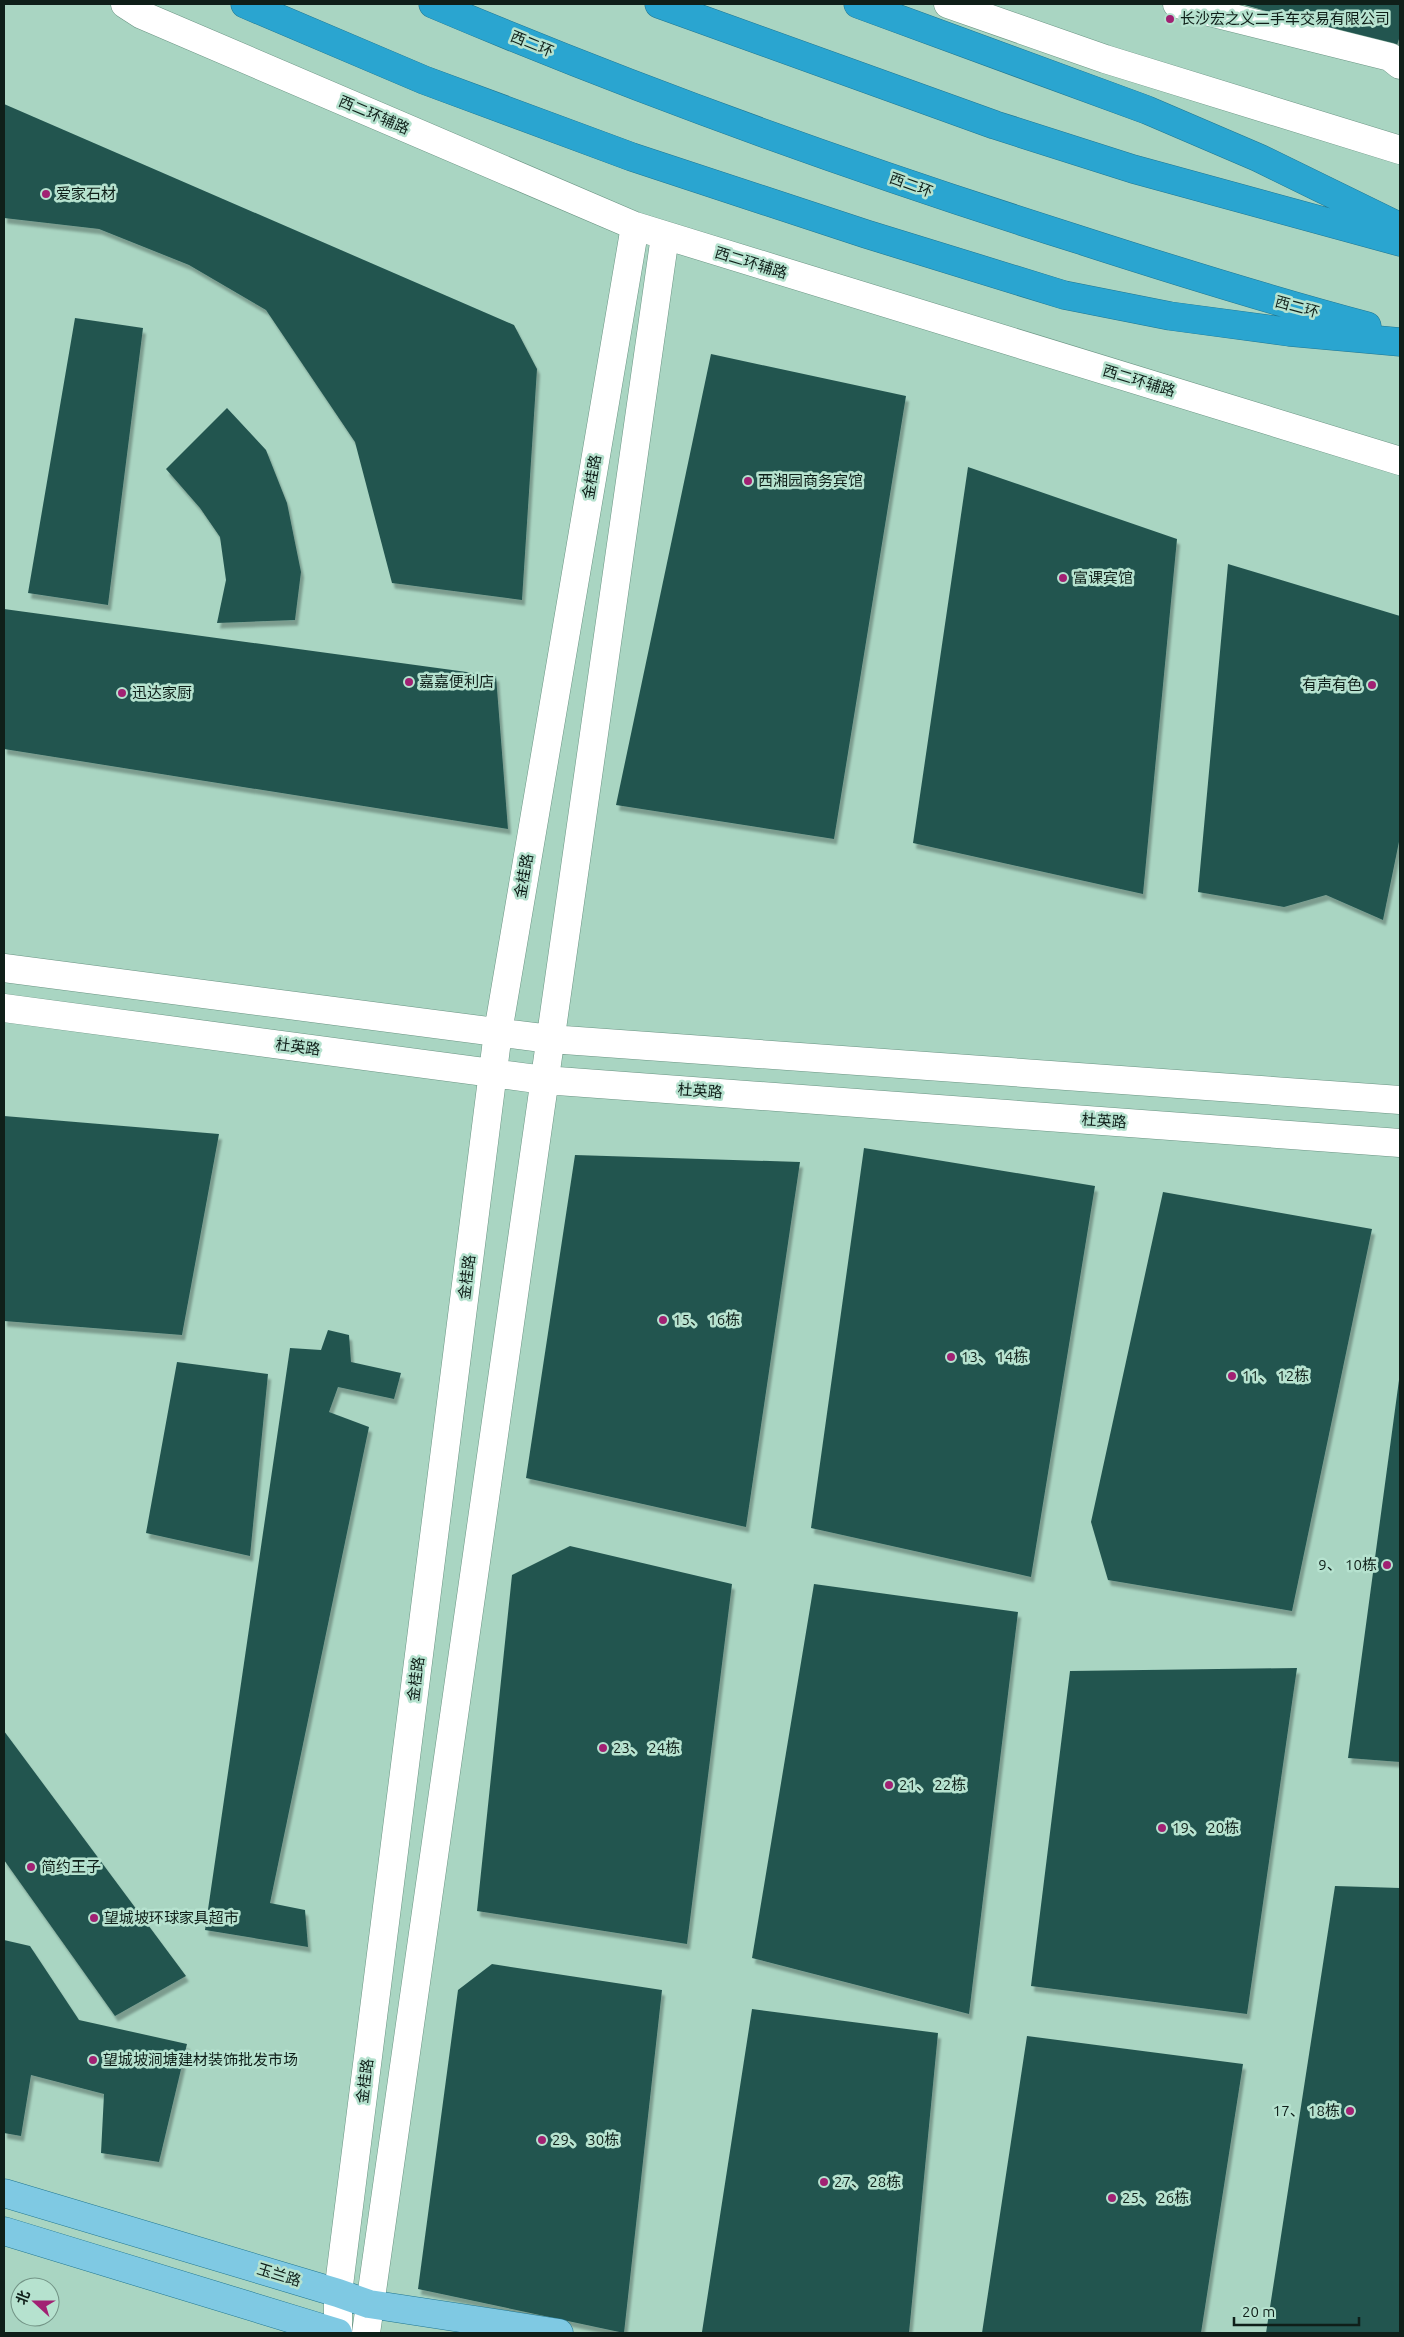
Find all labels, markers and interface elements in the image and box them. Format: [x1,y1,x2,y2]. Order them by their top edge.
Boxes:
place label: 长沙宏之义二手车交易有限公司 [1180,10,1390,27]
marker: 长沙宏之义二手车交易有限公司 [1164,13,1176,25]
street label: 西二环 [508,27,556,60]
street label: 西二环辅路 [336,92,412,137]
street label: 西二环 [887,169,935,200]
place label: 爱家石材 [56,185,116,202]
marker: 爱家石材 [40,188,52,200]
street label: 西二环辅路 [713,243,790,282]
street label: 西二环 [1273,292,1321,321]
street label: 西二环辅路 [1101,361,1178,400]
street label: 金桂路 [579,453,604,501]
place label: 西湘园商务宾馆 [758,472,863,489]
marker: 西湘园商务宾馆 [742,475,754,487]
place label: 富课宾馆 [1073,569,1133,586]
marker: 富课宾馆 [1057,572,1069,584]
place label: 嘉嘉便利店 [419,673,494,690]
marker: 嘉嘉便利店 [403,676,415,688]
place label: 有声有色 [1302,676,1362,693]
marker: 有声有色 [1366,679,1378,691]
place label: 迅达家厨 [132,684,192,701]
marker: 迅达家厨 [116,687,128,699]
street label: 金桂路 [511,852,536,900]
street label: 杜英路 [275,1035,321,1058]
street label: 杜英路 [677,1080,723,1101]
street label: 杜英路 [1081,1110,1127,1131]
street label: 金桂路 [455,1254,478,1300]
place label: 15、 16栋 [673,1311,740,1328]
marker: 15、 16栋 [657,1314,669,1326]
place label: 13、 14栋 [961,1348,1028,1365]
marker: 13、 14栋 [945,1351,957,1363]
place label: 11、 12栋 [1242,1367,1309,1384]
marker: 11、 12栋 [1226,1370,1238,1382]
place label: 9、 10栋 [1318,1556,1377,1573]
marker: 9、 10栋 [1381,1559,1393,1571]
street label: 金桂路 [404,1656,427,1702]
place label: 23、 24栋 [613,1739,680,1756]
marker: 23、 24栋 [597,1742,609,1754]
place label: 21、 22栋 [899,1776,966,1793]
marker: 21、 22栋 [883,1779,895,1791]
place label: 19、 20栋 [1172,1819,1239,1836]
marker: 19、 20栋 [1156,1822,1168,1834]
place label: 简约王子 [41,1858,101,1875]
marker: 简约王子 [25,1861,37,1873]
place label: 望城坡环球家具超市 [104,1909,239,1926]
marker: 望城坡环球家具超市 [88,1912,100,1924]
place label: 望城坡涧塘建材装饰批发市场 [103,2051,298,2068]
marker: 望城坡涧塘建材装饰批发市场 [87,2054,99,2066]
street label: 金桂路 [353,2058,376,2104]
place label: 17、 18栋 [1273,2102,1340,2119]
marker: 17、 18栋 [1344,2105,1356,2117]
place label: 29、 30栋 [552,2131,619,2148]
marker: 29、 30栋 [536,2134,548,2146]
place label: 27、 28栋 [834,2173,901,2190]
marker: 27、 28栋 [818,2176,830,2188]
place label: 25、 26栋 [1122,2189,1189,2206]
marker: 25、 26栋 [1106,2192,1118,2204]
street label: 玉兰路 [255,2260,303,2289]
north arrow [10,2277,60,2327]
text: 北 [13,2288,33,2307]
scale bar [1234,2294,1359,2326]
text: 20 m [1242,2303,1275,2320]

